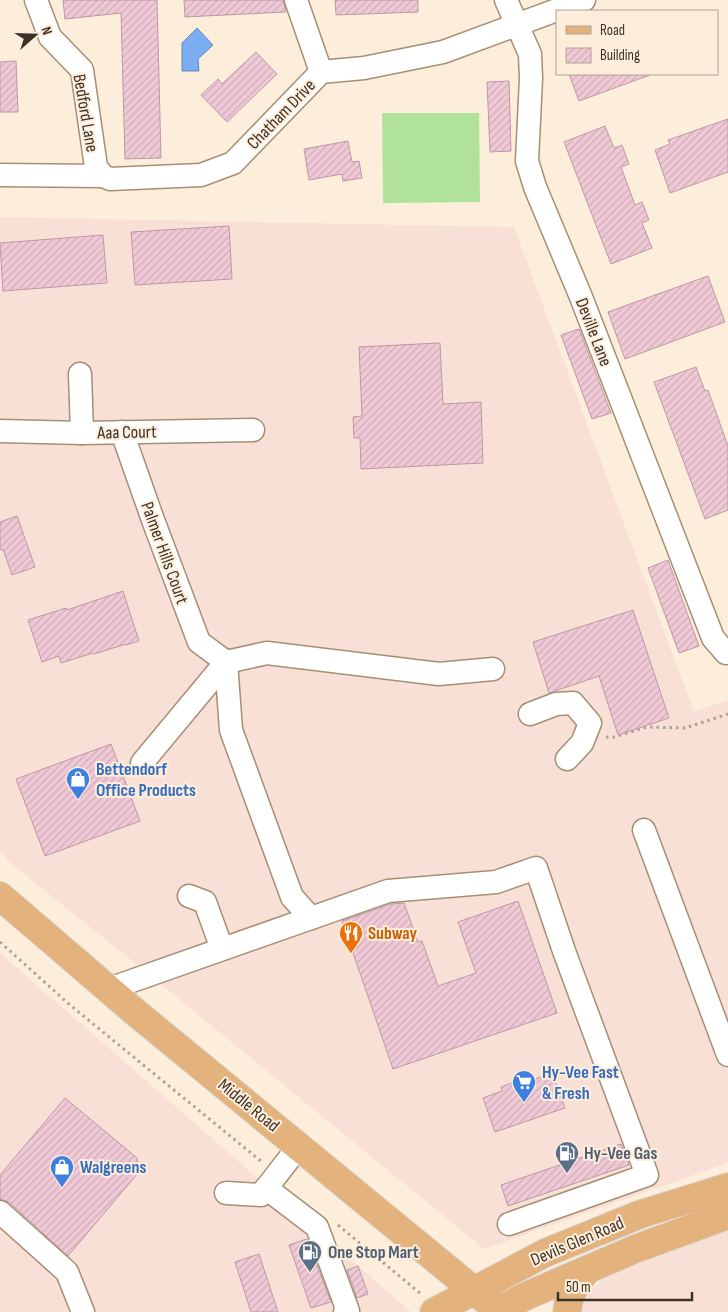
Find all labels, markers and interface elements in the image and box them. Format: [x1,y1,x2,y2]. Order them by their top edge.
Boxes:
north arrow [10,10,60,60]
legend [556,10,718,75]
text: Road [600,21,625,40]
text: N [37,24,56,37]
text: Building [600,46,640,65]
street label: Bedford Lane [68,72,103,154]
street label: Chatham Drive [243,75,320,154]
street label: Deville Lane [571,295,616,369]
street label: Aaa Court [96,421,157,444]
street label: Palmer Hills Court [136,499,193,608]
place label: Bettendorf Office Products [96,759,196,801]
shop icon: Bettendorf Office Products [65,766,91,800]
restaurant icon: Subway [338,920,364,954]
place label: Subway [368,923,418,944]
place label: Hy-Vee Fast & Fresh [542,1062,619,1104]
supermarket icon: Hy-Vee Fast & Fresh [511,1069,537,1103]
street label: Middle Road [214,1074,283,1136]
fuel station icon: Hy-Vee Gas [554,1140,580,1174]
place label: Hy-Vee Gas [584,1143,657,1164]
shop icon: Walgreens [49,1154,75,1188]
place label: Walgreens [80,1157,146,1178]
street label: Devils Glen Road [527,1212,627,1270]
fuel station icon: One Stop Mart [297,1239,323,1273]
place label: One Stop Mart [328,1242,419,1263]
scale bar [558,1270,692,1302]
text: 50 m [566,1278,591,1297]

